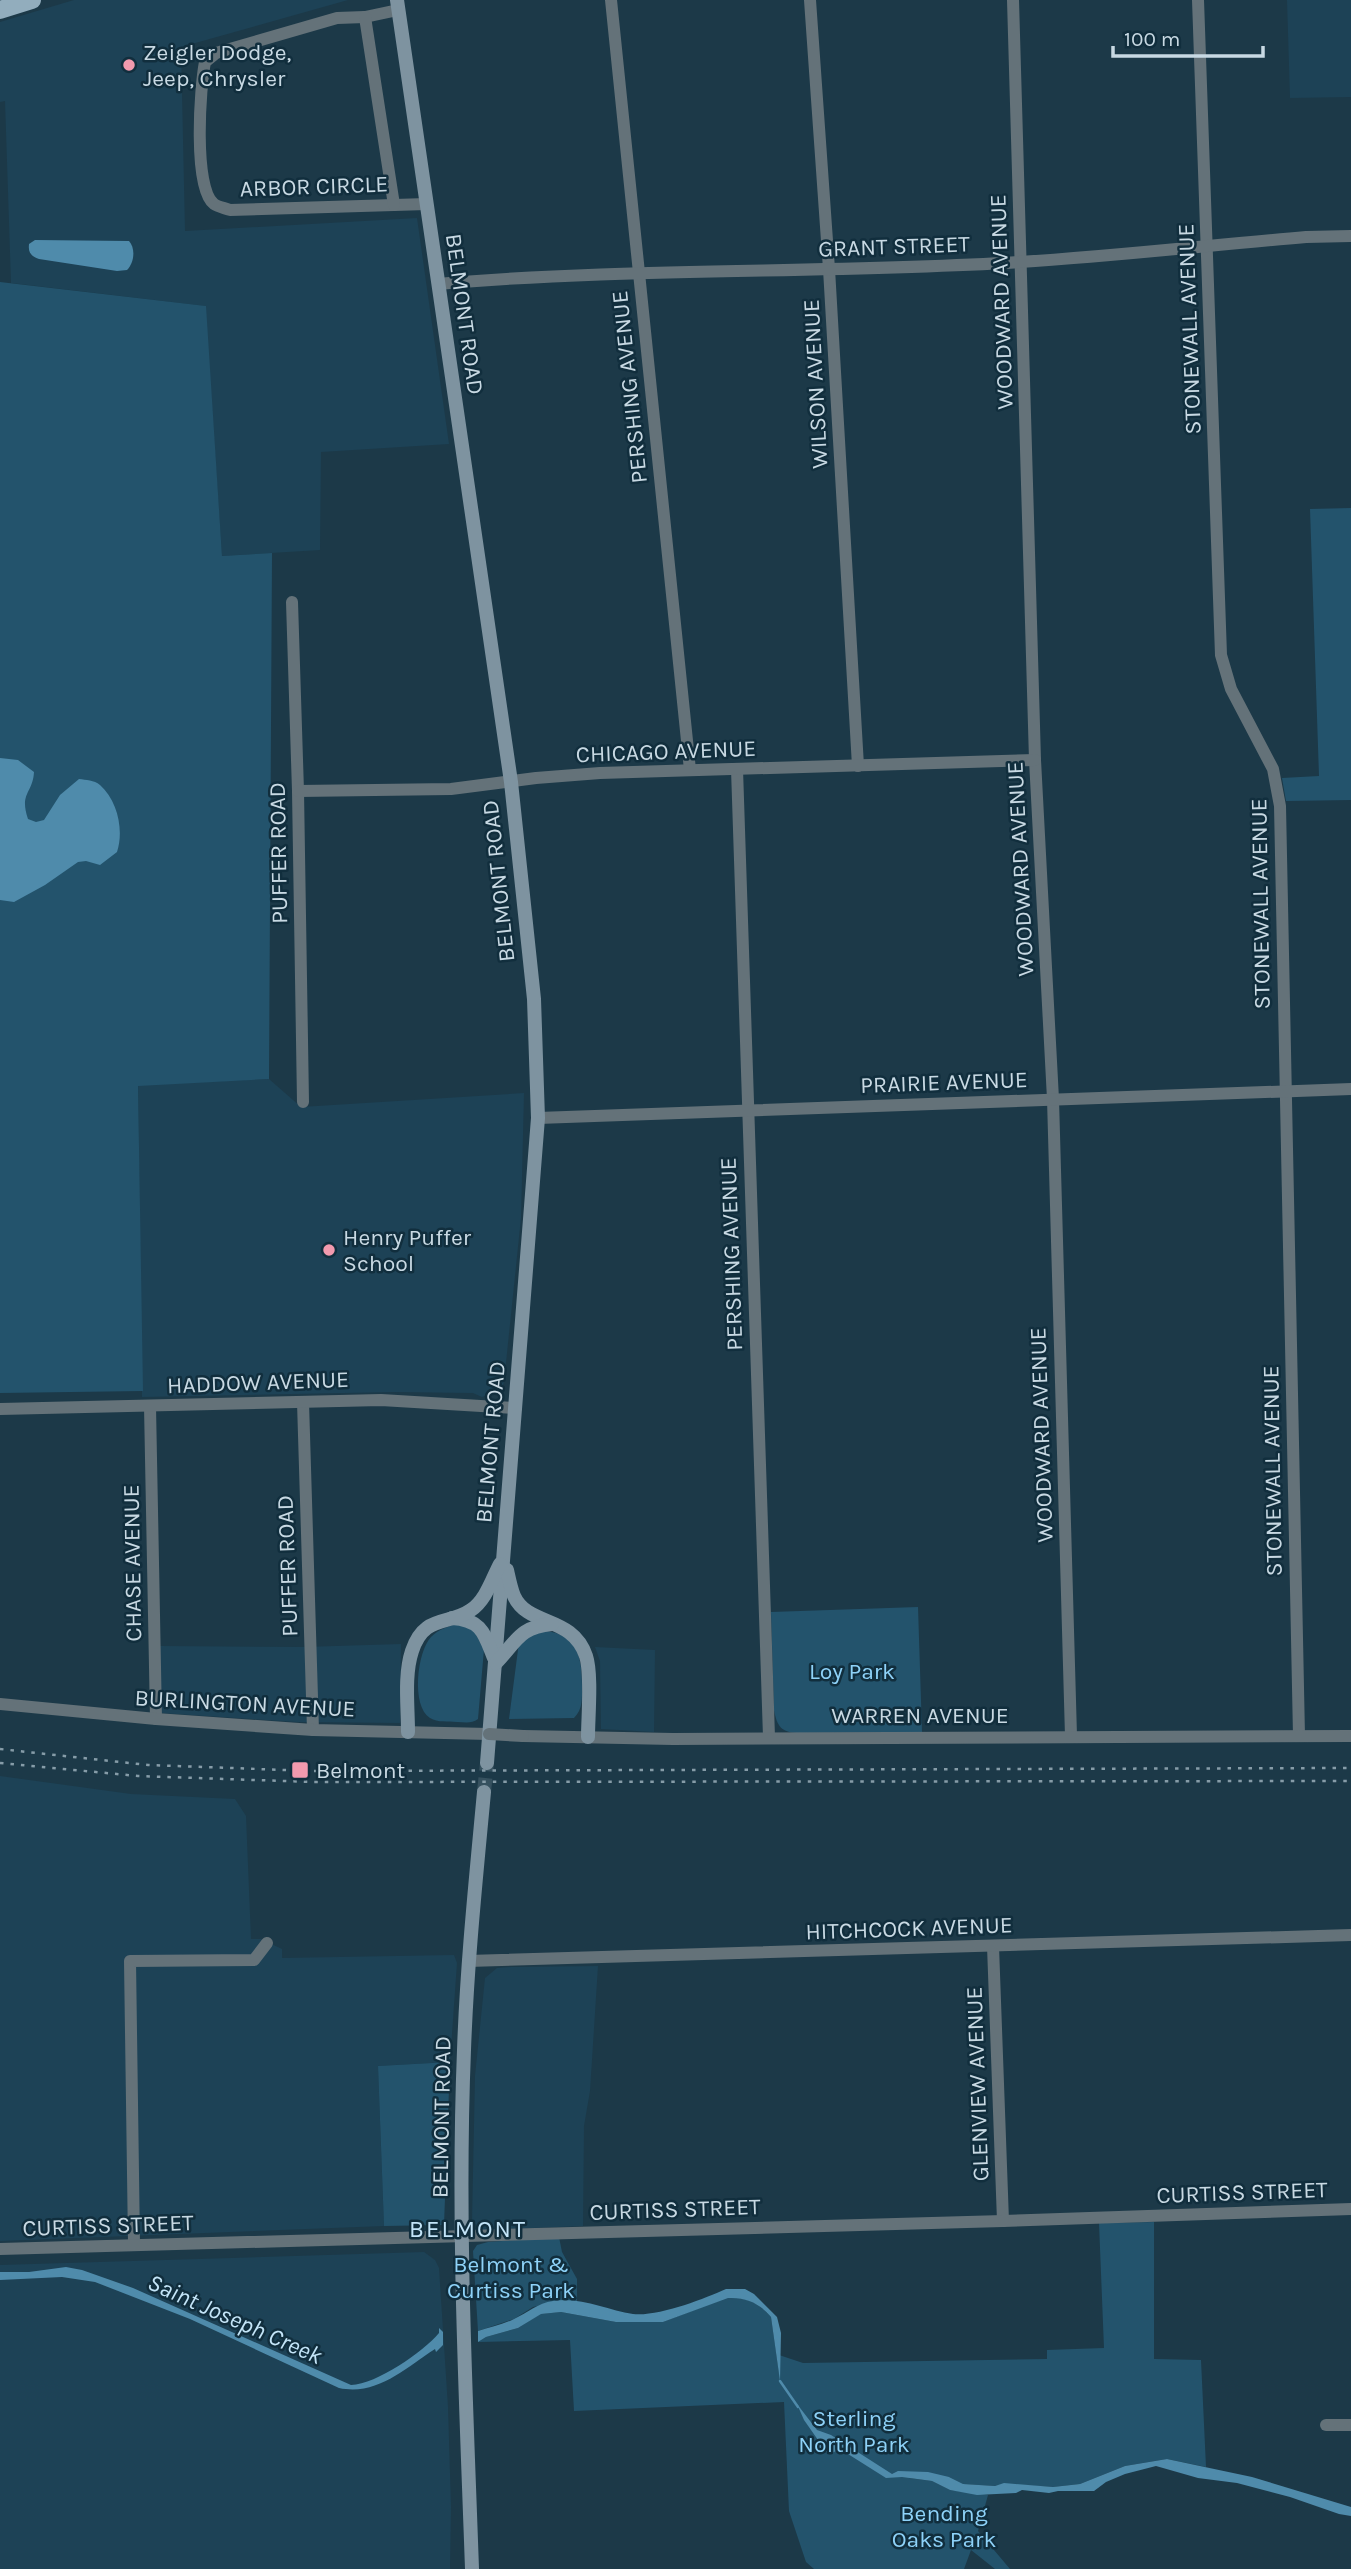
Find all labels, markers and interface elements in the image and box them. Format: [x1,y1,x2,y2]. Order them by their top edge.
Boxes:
scale bar [1113,14,1264,58]
text: 100 m [1124,27,1181,51]
place label: Zeigler Dodge, Jeep, Chrysler [143,39,291,92]
marker: Zeigler Dodge, Jeep, Chrysler [121,57,137,73]
street label: ARBOR CIRCLE [239,170,389,203]
street label: WOODWARD AVENUE [984,194,1019,410]
street label: STONEWALL AVENUE [1172,223,1207,435]
street label: GRANT STREET [818,230,971,263]
street label: BELMONT ROAD [440,232,489,396]
street label: PERSHING AVENUE [606,289,653,485]
street label: WILSON AVENUE [798,298,833,469]
street label: CHICAGO AVENUE [575,735,757,768]
street label: WOODWARD AVENUE [1001,761,1040,977]
street label: PUFFER ROAD [264,782,293,924]
street label: STONEWALL AVENUE [1245,798,1276,1010]
street label: BELMONT ROAD [477,799,520,963]
street label: PRAIRIE AVENUE [860,1066,1028,1099]
street label: PERSHING AVENUE [715,1157,748,1351]
place label: Henry Puffer School [343,1224,472,1277]
marker: Henry Puffer School [321,1242,337,1258]
street label: WOODWARD AVENUE [1024,1327,1059,1543]
street label: BELMONT ROAD [470,1360,511,1524]
street label: STONEWALL AVENUE [1257,1365,1288,1577]
street label: HADDOW AVENUE [167,1366,349,1399]
street label: CHASE AVENUE [118,1484,147,1642]
street label: PUFFER ROAD [272,1495,303,1637]
park label: Loy Park [809,1658,895,1685]
street label: BURLINGTON AVENUE [134,1684,356,1723]
street label: WARREN AVENUE [831,1702,1009,1729]
place label: Belmont [316,1757,406,1784]
marker: Belmont [290,1760,310,1780]
street label: HITCHCOCK AVENUE [805,1911,1013,1946]
street label: GLENVIEW AVENUE [961,1986,994,2182]
street label: BELMONT ROAD [427,2036,456,2198]
street label: CURTISS STREET [1156,2176,1329,2209]
street label: CURTISS STREET [589,2193,762,2226]
street label: CURTISS STREET [22,2209,195,2242]
district label: BELMONT [409,2215,527,2243]
park label: Belmont & Curtiss Park [447,2251,575,2304]
water label: Saint Joseph Creek [144,2268,327,2370]
park label: Sterling North Park [798,2405,910,2458]
park label: Bending Oaks Park [892,2500,996,2553]

